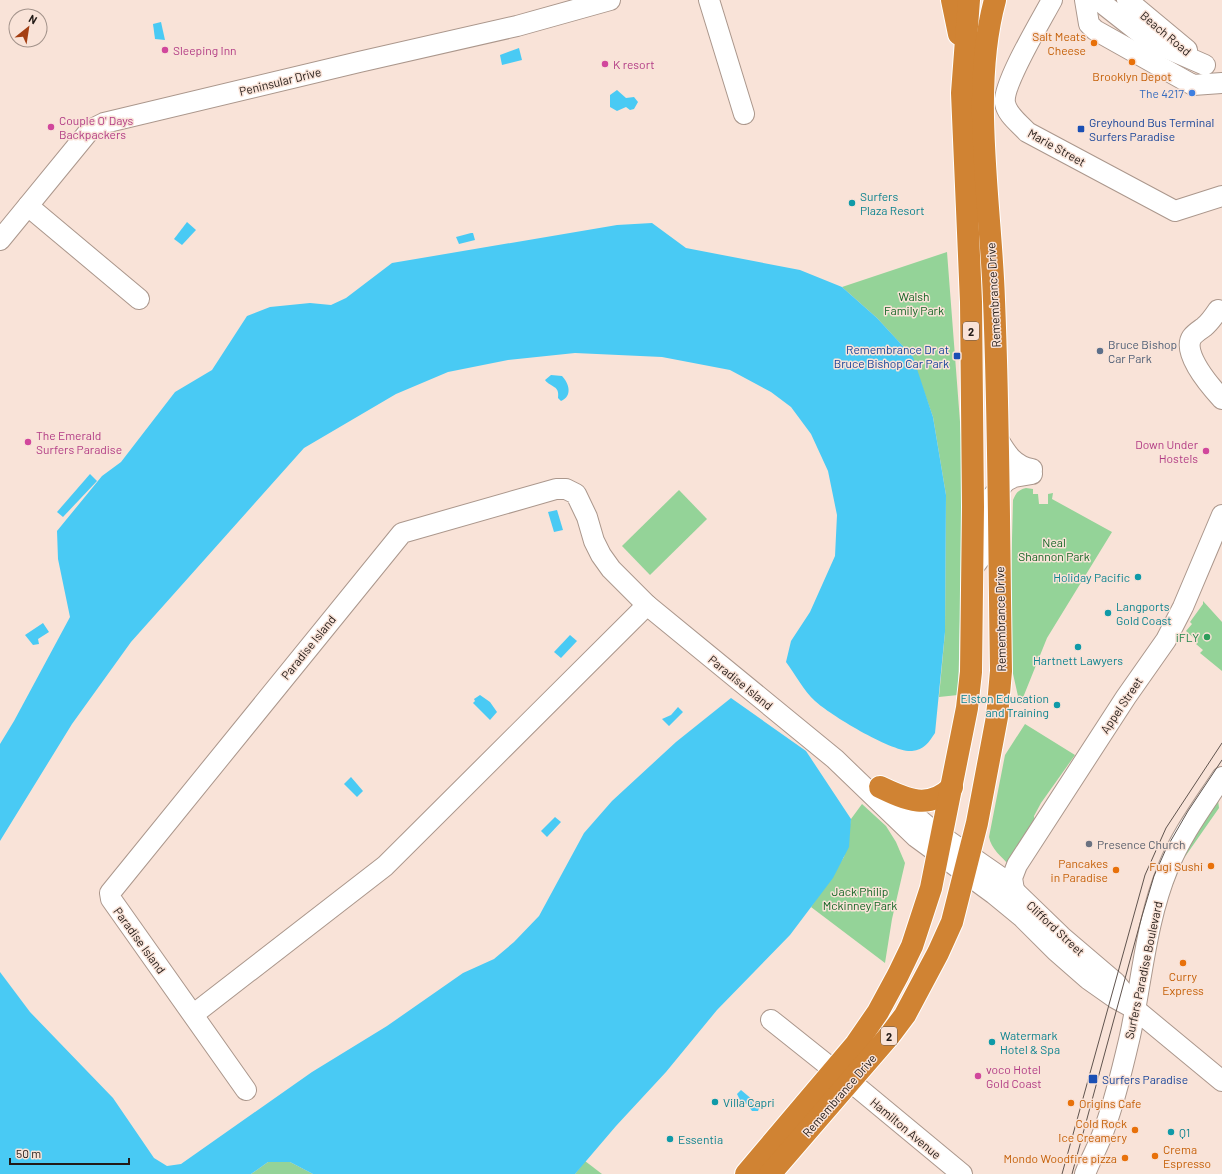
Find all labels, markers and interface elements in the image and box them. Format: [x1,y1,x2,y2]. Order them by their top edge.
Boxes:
north arrow [8,8,48,48]
street label: Beach Road [1138,8,1194,58]
text: N [27,11,40,26]
place label: Salt Meats Cheese [1032,29,1086,57]
marker: Salt Meats Cheese [1089,38,1099,48]
place label: Sleeping Inn [173,43,237,57]
marker: Sleeping Inn [160,45,170,55]
place label: K resort [613,57,655,71]
marker: Brooklyn Depot [1127,57,1137,67]
marker: K resort [600,59,610,69]
street label: Peninsular Drive [238,64,322,98]
place label: Brooklyn Depot [1092,69,1172,83]
place label: The 4217 [1139,86,1184,100]
marker: The 4217 [1187,88,1197,98]
place label: Couple O' Days Backpackers [59,113,133,141]
place label: Greyhound Bus Terminal Surfers Paradise [1089,115,1214,143]
marker: Couple O' Days Backpackers [46,122,56,132]
marker: Greyhound Bus Terminal Surfers Paradise [1076,124,1086,134]
street label: Marie Street [1026,125,1088,169]
place label: Surfers Plaza Resort [860,189,925,217]
marker: Surfers Plaza Resort [847,198,857,208]
street label: Remembrance Drive [983,242,1003,348]
park label: Walsh Family Park [884,289,944,317]
road number: 2 [963,322,979,340]
place label: Bruce Bishop Car Park [1108,337,1177,365]
place label: Remembrance Dr at Bruce Bishop Car Park [834,342,949,370]
marker: Bruce Bishop Car Park [1095,346,1105,356]
marker: Remembrance Dr at Bruce Bishop Car Park [952,351,962,361]
place label: The Emerald Surfers Paradise [36,428,122,456]
marker: The Emerald Surfers Paradise [23,437,33,447]
place label: Down Under Hostels [1135,437,1199,465]
marker: Down Under Hostels [1201,446,1211,456]
park label: Neal Shannon Park [1018,535,1090,563]
street label: Remembrance Drive [992,566,1008,672]
place label: Holiday Pacific [1053,570,1130,584]
marker: Holiday Pacific [1133,572,1143,582]
place label: Langports Gold Coast [1116,599,1172,627]
marker: Langports Gold Coast [1103,608,1113,618]
street label: Paradise Island [278,612,338,682]
place label: iFLY [1176,630,1199,644]
marker: iFLY [1202,632,1212,642]
marker: Hartnett Lawyers [1073,642,1083,652]
street label: Paradise Island [706,652,776,712]
place label: Hartnett Lawyers [1033,653,1123,667]
street label: Appel Street [1097,674,1145,736]
place label: Elston Education and Training [961,691,1049,719]
marker: Elston Education and Training [1052,700,1062,710]
place label: Presence Church [1097,837,1185,851]
marker: Presence Church [1084,839,1094,849]
place label: Pancakes in Paradise [1051,856,1108,884]
place label: Fugi Sushi [1149,859,1203,873]
marker: Fugi Sushi [1206,861,1216,871]
marker: Pancakes in Paradise [1111,865,1121,875]
park label: Jack Philip Mckinney Park [823,884,897,912]
street label: Clifford Street [1024,898,1088,958]
street label: Surfers Paradise Boulevard [1122,900,1164,1040]
street label: Paradise Island [111,904,169,976]
marker: Curry Express [1178,958,1188,968]
place label: Curry Express [1162,969,1204,997]
road number: 2 [881,1027,897,1045]
place label: Watermark Hotel & Spa [1000,1028,1060,1056]
marker: Watermark Hotel & Spa [987,1037,997,1047]
street label: Remembrance Drive [799,1051,879,1139]
place label: voco Hotel Gold Coast [986,1062,1042,1090]
marker: voco Hotel Gold Coast [973,1071,983,1081]
place label: Surfers Paradise [1102,1072,1188,1086]
marker: Surfers Paradise [1087,1073,1099,1085]
place label: Villa Capri [723,1095,775,1109]
street label: Hamilton Avenue [868,1095,944,1161]
place label: Origins Cafe [1079,1096,1141,1110]
marker: Villa Capri [710,1097,720,1107]
marker: Origins Cafe [1066,1098,1076,1108]
place label: Cold Rock Ice Creamery [1058,1116,1127,1144]
marker: Cold Rock Ice Creamery [1130,1125,1140,1135]
place label: Q1 [1179,1125,1190,1139]
marker: Q1 [1166,1127,1176,1137]
place label: Essentia [678,1132,723,1146]
marker: Essentia [665,1134,675,1144]
scale bar [10,1140,129,1166]
place label: Crema Espresso [1163,1142,1211,1170]
text: 50 m [16,1146,41,1160]
place label: Mondo Woodfire pizza [1003,1151,1117,1165]
marker: Crema Espresso [1150,1151,1160,1161]
marker: Mondo Woodfire pizza [1120,1153,1130,1163]

